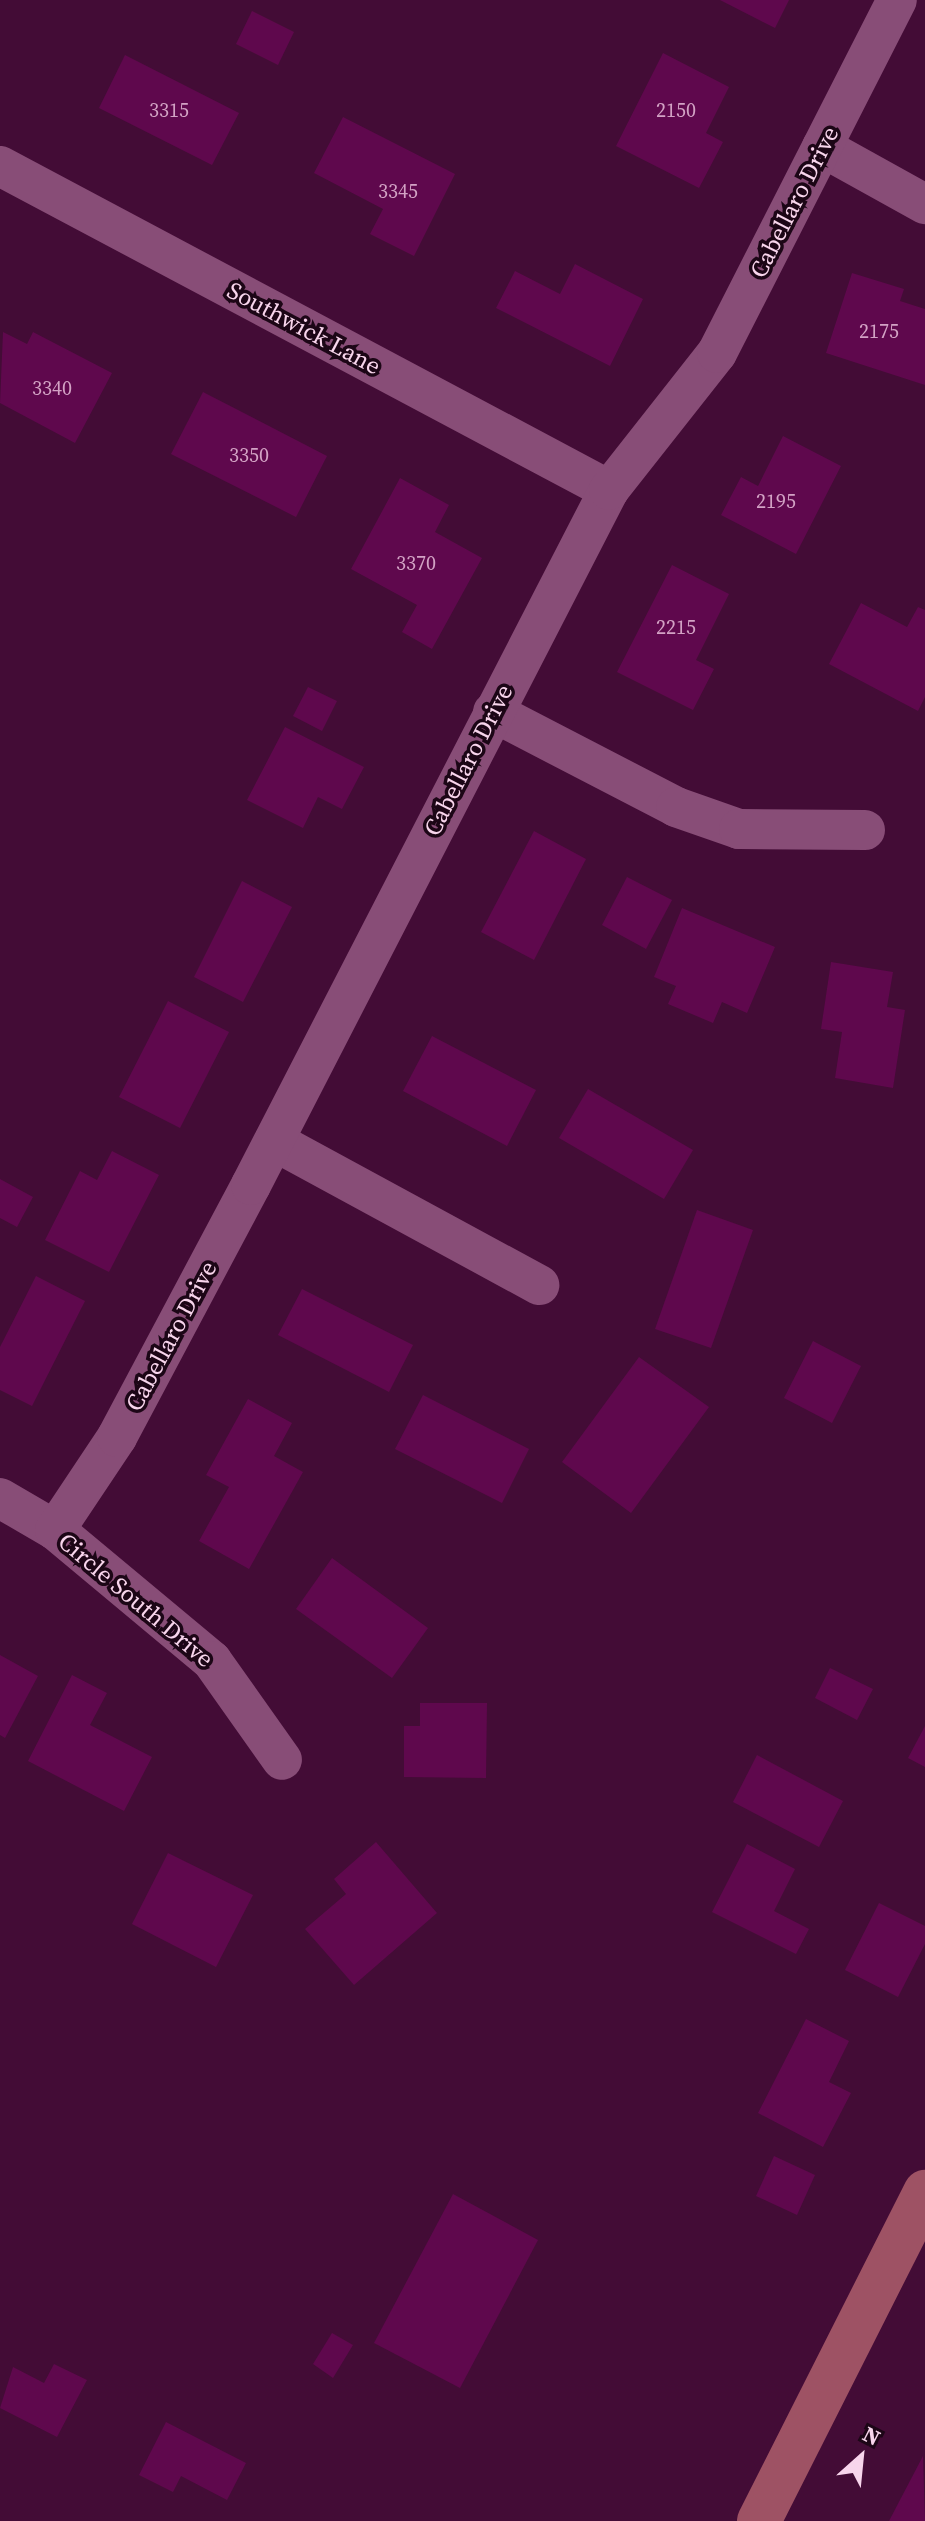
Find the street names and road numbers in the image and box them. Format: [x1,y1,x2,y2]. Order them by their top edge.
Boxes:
street label: Cabellaro Drive [744,122,844,282]
street label: Southwick Lane [222,275,386,381]
street label: Cabellaro Drive [418,680,518,840]
street label: Cabellaro Drive [119,1256,223,1416]
street label: Circle South Drive [53,1527,219,1673]

